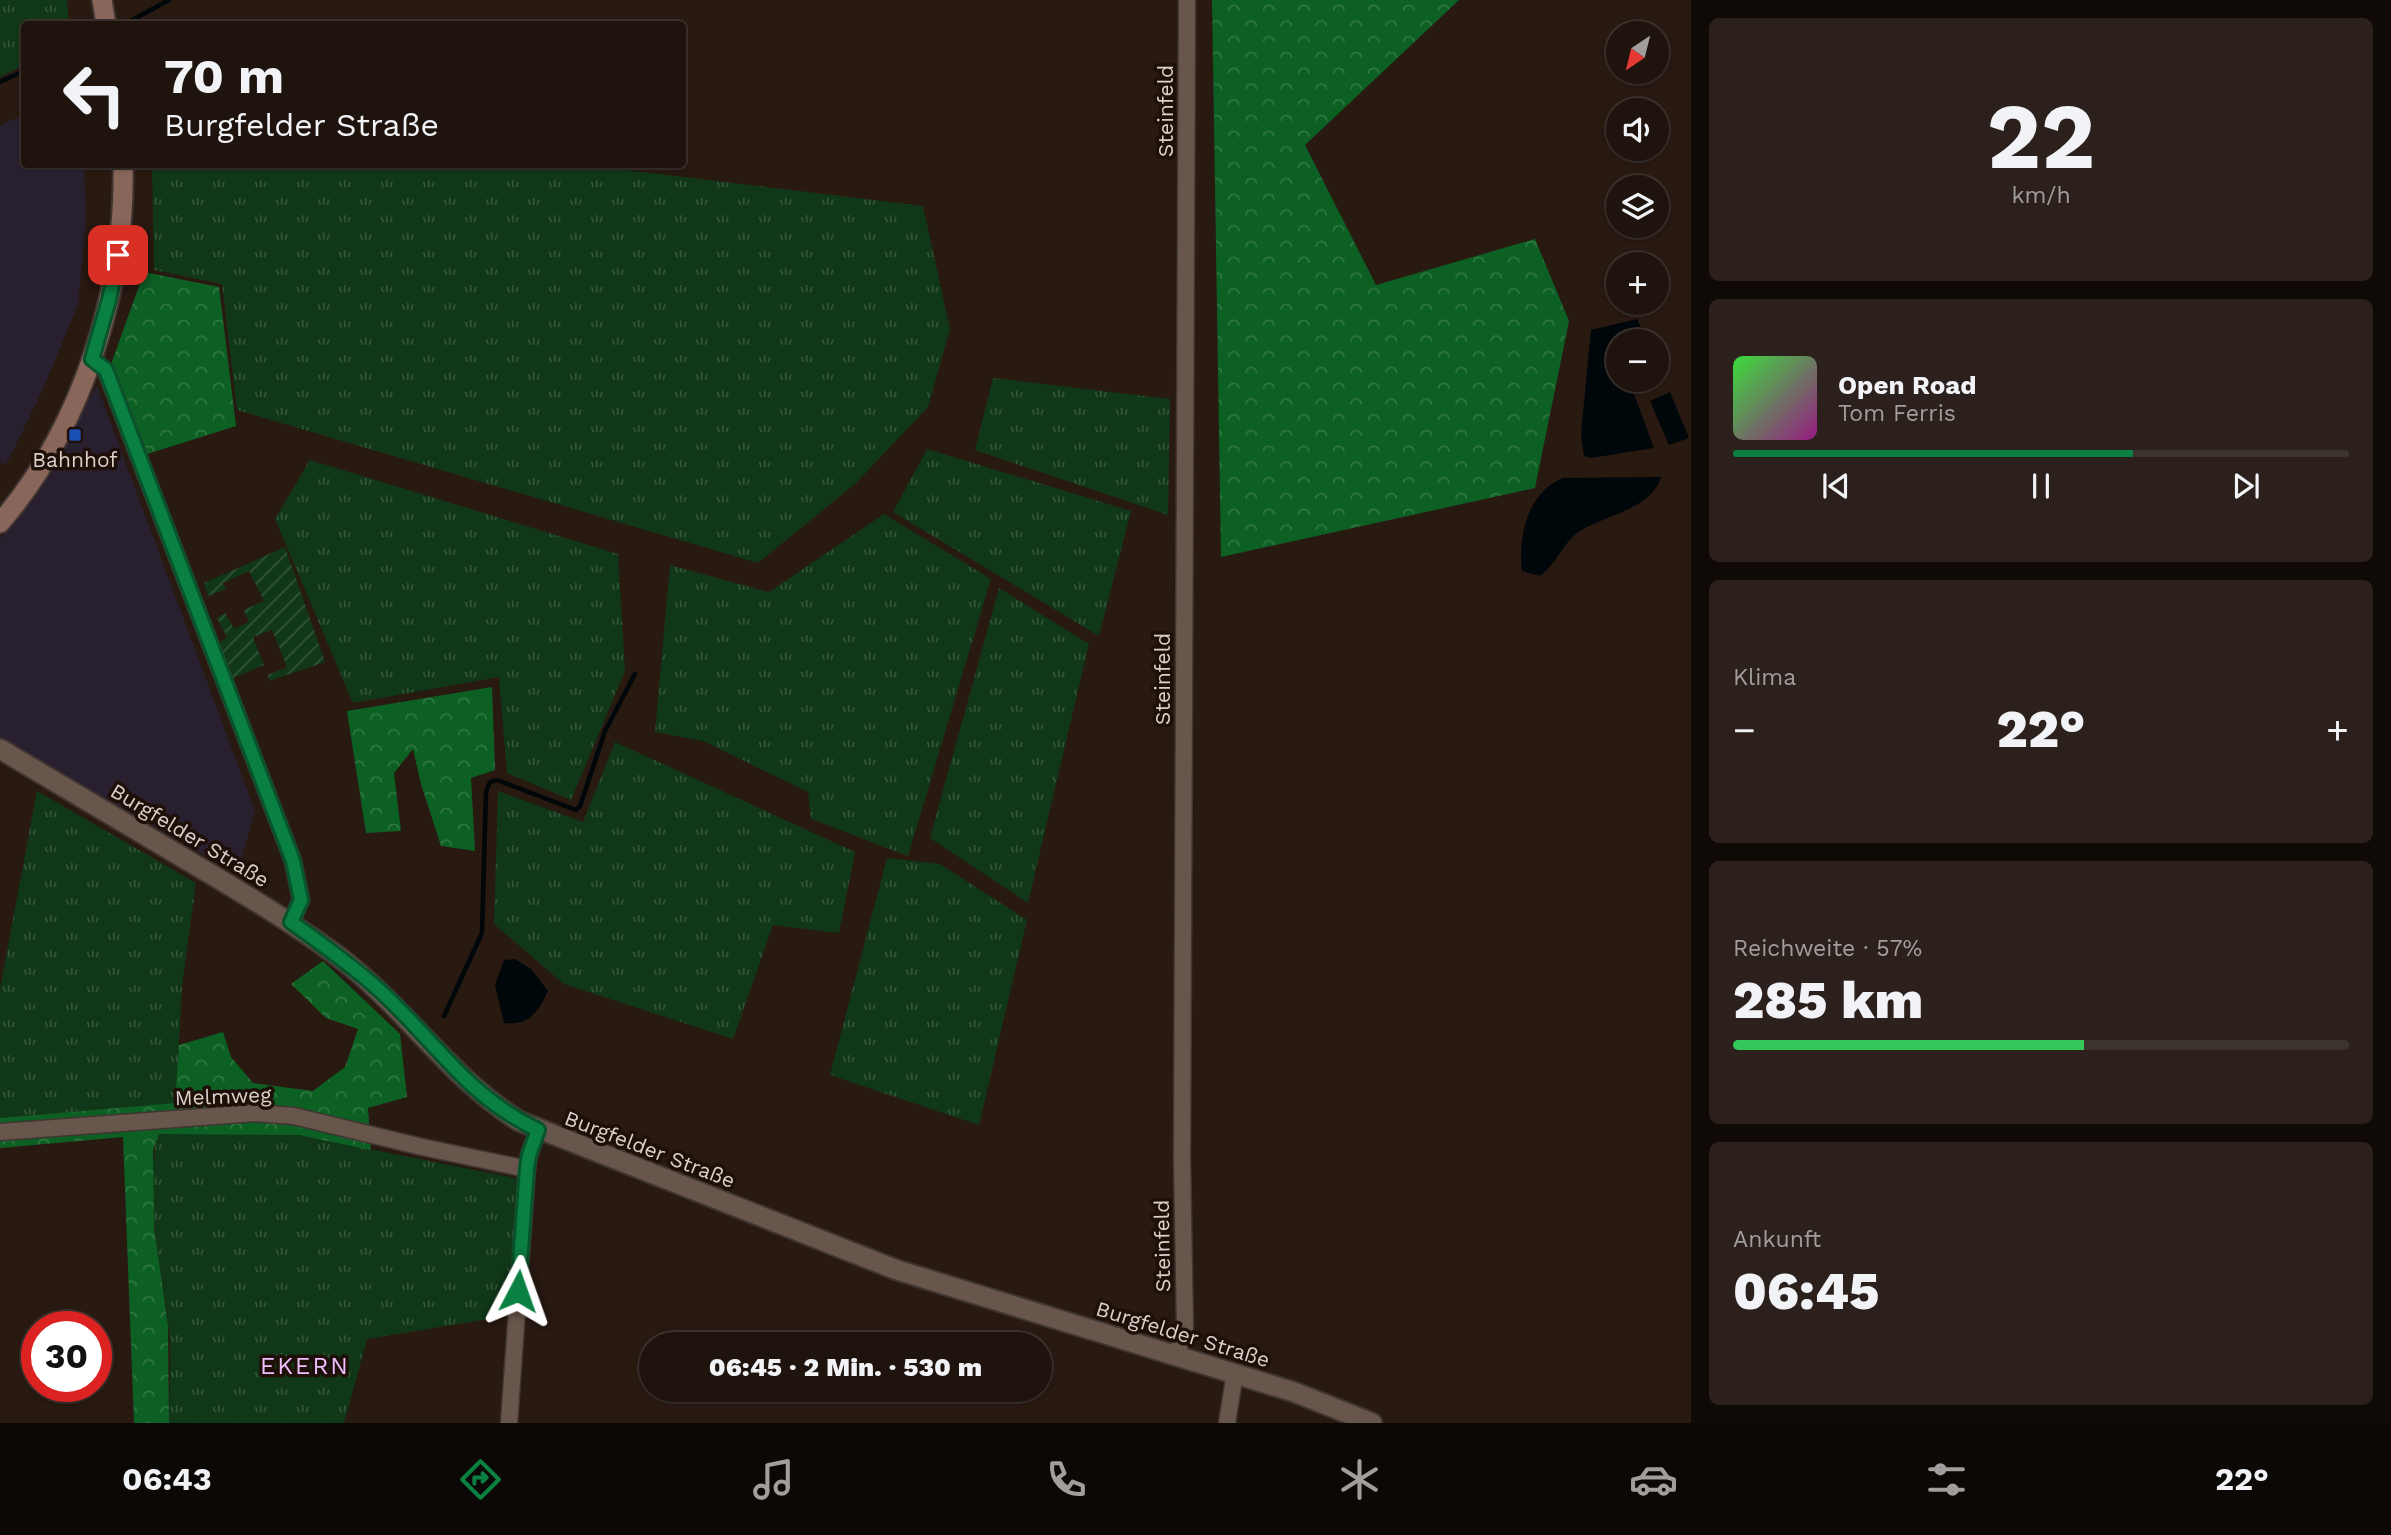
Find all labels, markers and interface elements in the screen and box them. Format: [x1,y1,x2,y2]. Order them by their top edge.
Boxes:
north arrow [1606,21,1670,84]
map controls [1606,21,1669,392]
text: 70 m [164,47,284,105]
icon: left [49,49,140,140]
street label: Steinfeld [1153,65,1178,157]
text: 22 [1987,83,2095,190]
button: sound [1606,98,1669,161]
text: Burgfelder Straße [164,106,439,144]
button: layers [1606,175,1669,238]
text: km/h [2011,182,2071,209]
pin [88,225,148,285]
icon: arrive [99,236,137,274]
button: + [1606,252,1669,315]
button: − [1606,329,1669,392]
text: Open Road [1838,370,1976,400]
text: Tom Ferris [1838,400,1956,427]
marker: Bahnhof [67,427,83,443]
place label: Bahnhof [32,447,118,472]
icon: previous [1817,467,1855,505]
icon: pause [2022,467,2060,505]
icon: next [2227,467,2265,505]
street label: Steinfeld [1150,633,1175,725]
text: Klima [1733,664,1796,691]
text: 22° [1997,699,2085,760]
text: − [1733,708,1756,752]
text: + [2326,708,2349,752]
street label: Burgfelder Straße [106,778,274,892]
text: Reichweite · 57% [1733,935,1922,962]
text: 285 km [1733,970,1923,1031]
street label: Melmweg [174,1082,273,1110]
street label: Burgfelder Straße [561,1105,739,1193]
street label: Steinfeld [1149,1200,1175,1292]
text: Ankunft [1733,1226,1821,1253]
position arrow [481,1254,555,1328]
text: 06:45 [1733,1261,1879,1322]
street label: Burgfelder Straße [1093,1296,1273,1372]
speed limit sign: 30 [21,1311,112,1402]
district label: EKERN [260,1352,350,1380]
text: 06:45 · 2 Min. · 530 m [709,1352,982,1382]
icon: directions [456,1455,505,1504]
icon: music [749,1455,798,1504]
icon: phone [1042,1455,1091,1504]
icon: climate [1335,1455,1384,1504]
icon: car [1629,1455,1678,1504]
icon: filters [1922,1455,1971,1504]
text: 06:43 [122,1460,212,1498]
text: 22° [2215,1460,2269,1498]

